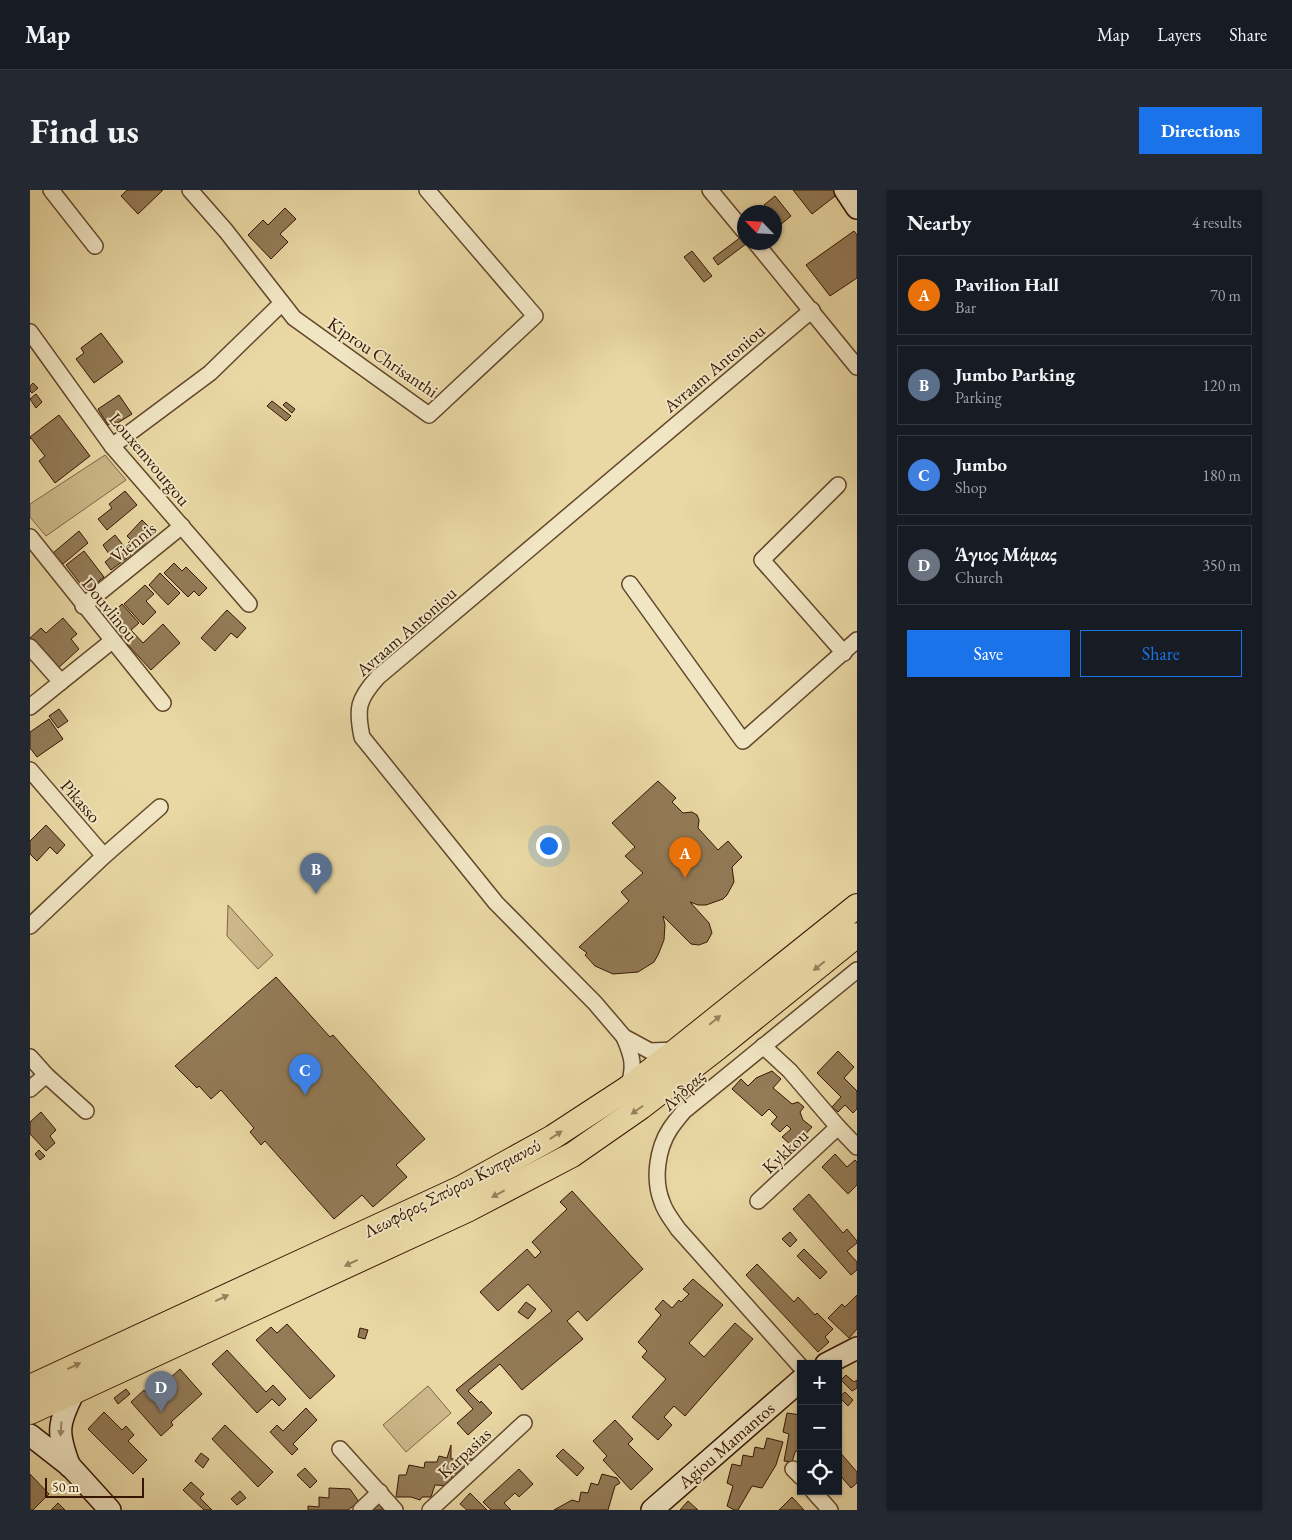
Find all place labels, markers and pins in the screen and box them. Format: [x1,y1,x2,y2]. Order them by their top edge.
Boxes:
pin: A [669,837,701,878]
pin: B [300,853,332,894]
pin: C [289,1054,321,1095]
pin: D [145,1371,177,1412]

